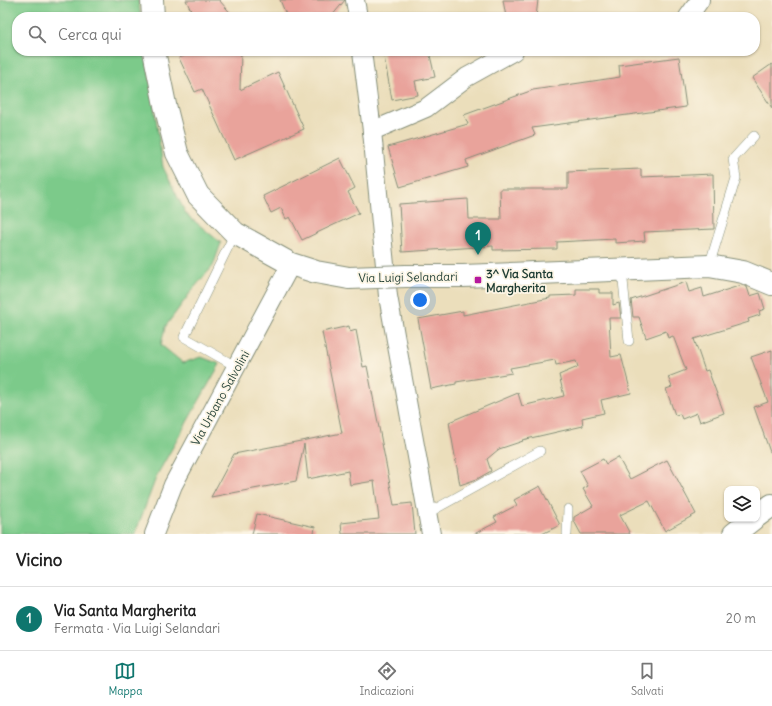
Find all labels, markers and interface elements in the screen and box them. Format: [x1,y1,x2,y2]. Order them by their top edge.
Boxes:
search box [12,12,760,56]
icon: search [26,23,48,45]
text: Cerca qui [58,25,122,44]
pin: 1 [465,222,491,255]
place label: 3^ Via Santa Margherita [486,266,553,296]
street label: Via Luigi Selandari [358,269,458,285]
marker: 3^ Via Santa Margherita [473,275,483,285]
your location [410,290,430,310]
street label: Via Urbano Salvolini [188,348,252,448]
map controls [724,486,760,522]
button: layers [724,486,760,522]
text: Vicino [16,549,62,571]
text: Via Santa Margherita [54,601,196,620]
text: 1 [26,610,32,627]
text: 20 m [726,610,756,627]
text: Fermata · Via Luigi Selandari [54,620,220,637]
tab: Mappa [108,660,142,698]
tab: Indicazioni [359,660,414,698]
tab: Salvati [631,660,663,698]

